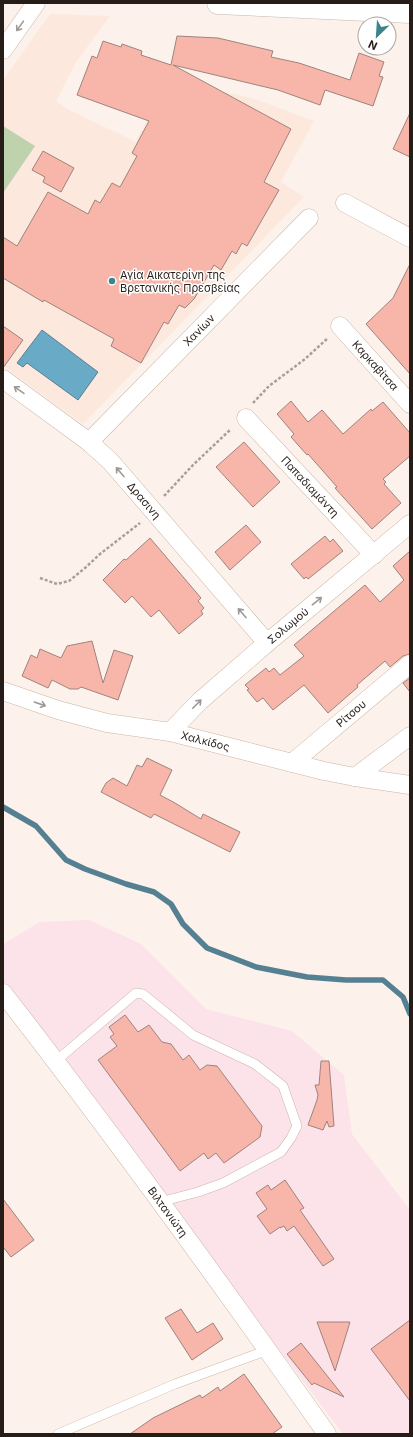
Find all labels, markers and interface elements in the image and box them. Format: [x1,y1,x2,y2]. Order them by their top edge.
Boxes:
north arrow [357,16,397,56]
one-way arrow [16,21,24,32]
text: N [366,37,380,53]
place label: Αγία Αικατερίνη της Βρετανικής Πρεσβείας [120,268,240,295]
marker: Αγία Αικατερίνη της Βρετανικής Πρεσβείας [107,276,117,286]
street label: Χανίων [180,311,218,349]
street label: Καρκαβίτσα [349,337,402,393]
one-way arrow [14,386,25,394]
street label: Παπαδιαμάντη [278,453,342,520]
one-way arrow [115,467,124,478]
street label: Δρασινη [124,479,164,522]
one-way arrow [312,597,323,606]
street label: Σολωμού [265,604,311,647]
one-way arrow [237,608,246,618]
street label: Ρίτσου [333,697,369,730]
one-way arrow [192,699,202,709]
one-way arrow [34,700,46,708]
street label: Χαλκίδος [180,728,231,754]
street label: Βιλτανιώτη [145,1184,191,1240]

